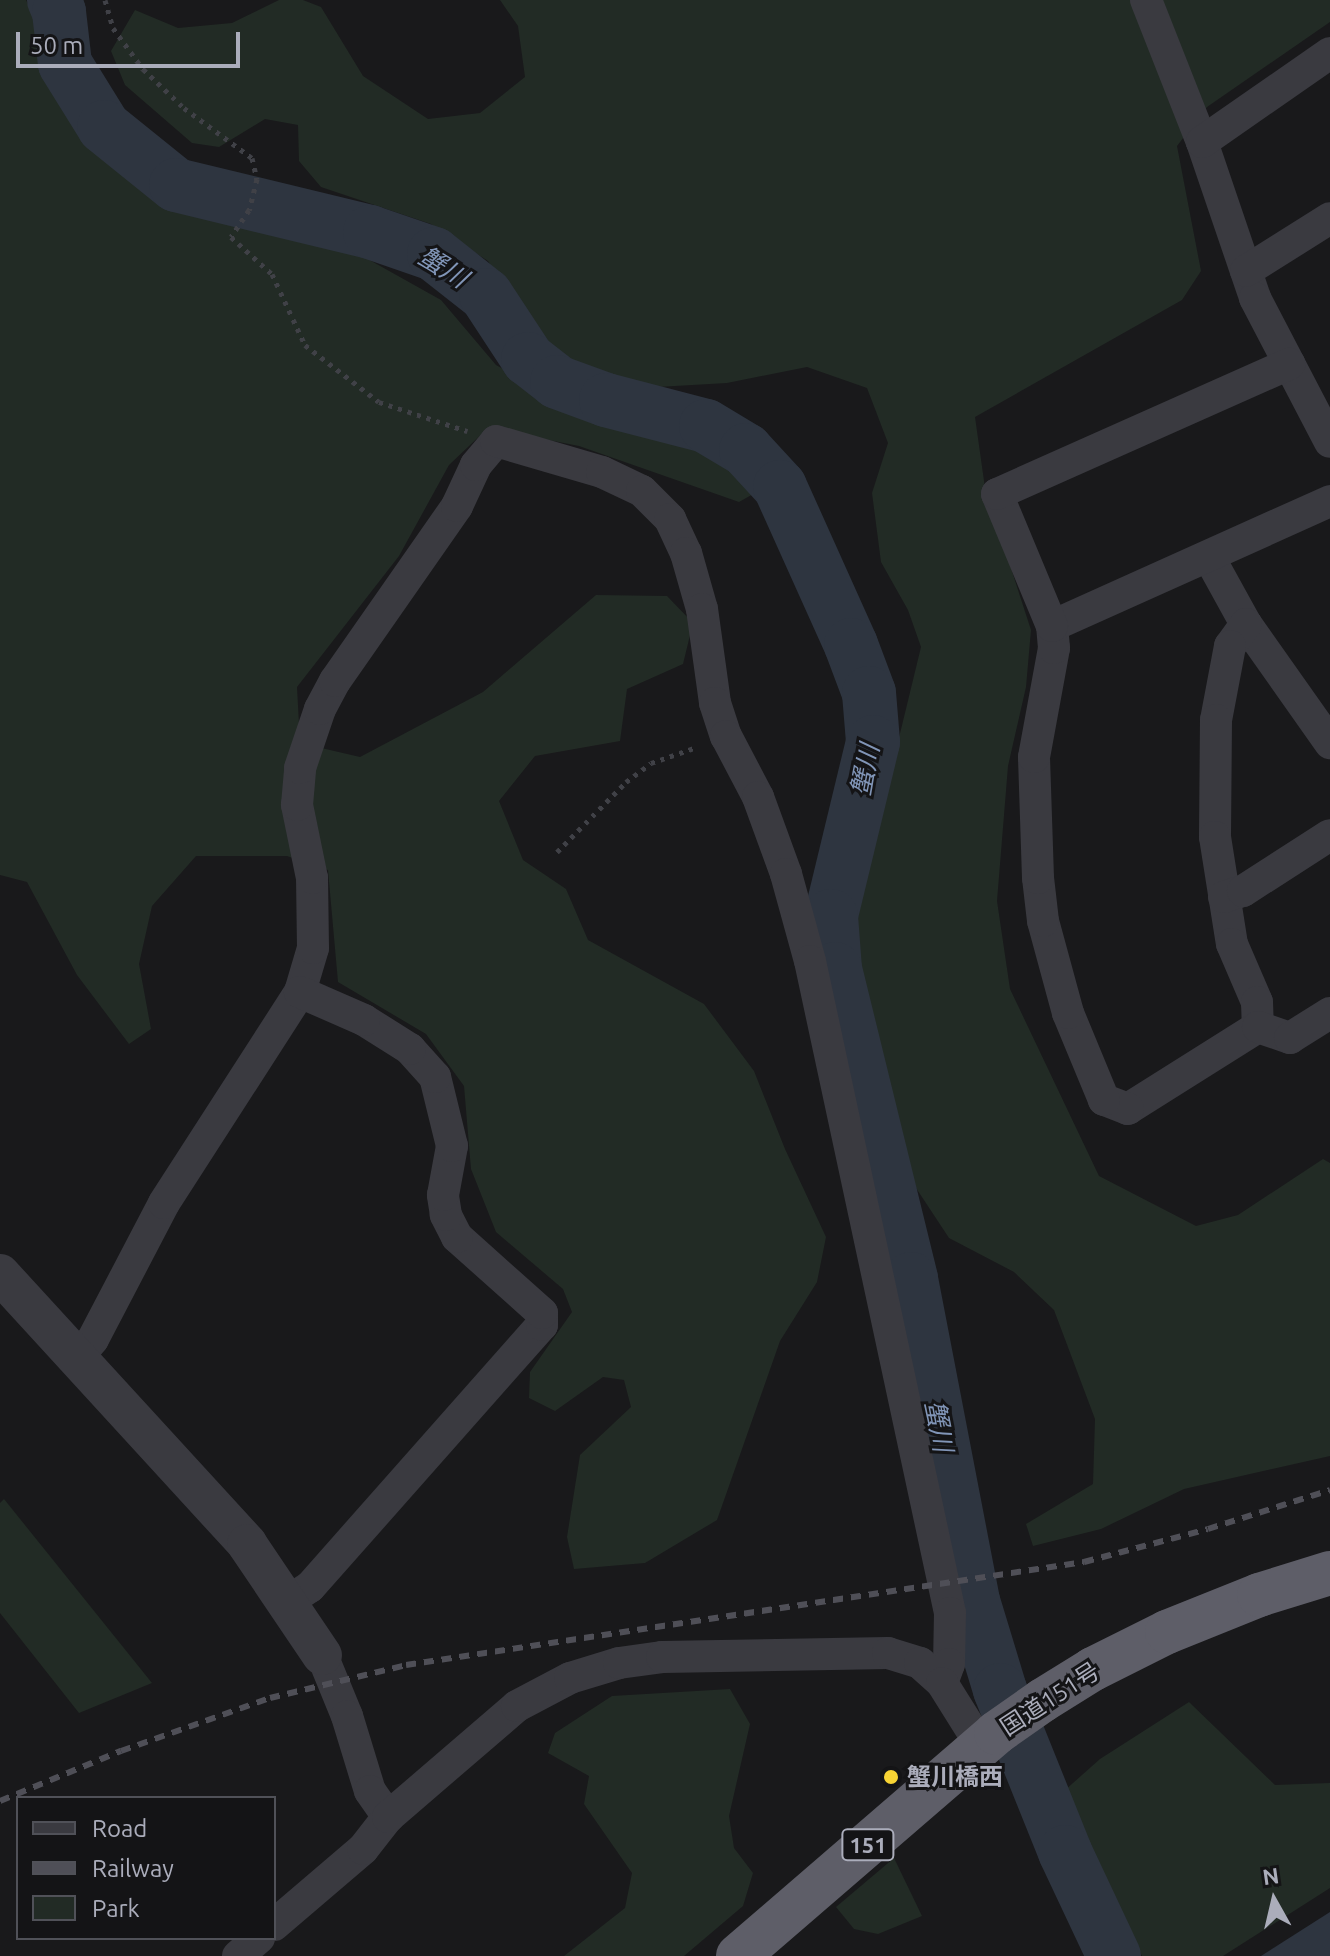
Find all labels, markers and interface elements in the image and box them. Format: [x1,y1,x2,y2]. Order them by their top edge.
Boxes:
scale bar [20,16,244,66]
text: 50 m [30,32,83,59]
water label: 蟹川 [413,240,473,294]
water label: 蟹川 [845,742,885,798]
water label: 蟹川 [919,1398,959,1454]
street label: 国道151号 [995,1656,1105,1742]
place label: 蟹川橋西 [907,1763,1003,1791]
marker: 蟹川橋西 [882,1768,900,1786]
legend [16,1796,276,1940]
text: Road [92,1815,147,1842]
road number: 151 [840,1827,896,1863]
text: Railway [92,1855,174,1882]
north arrow [1234,1860,1314,1940]
text: N [1261,1862,1280,1889]
text: Park [92,1895,140,1922]

